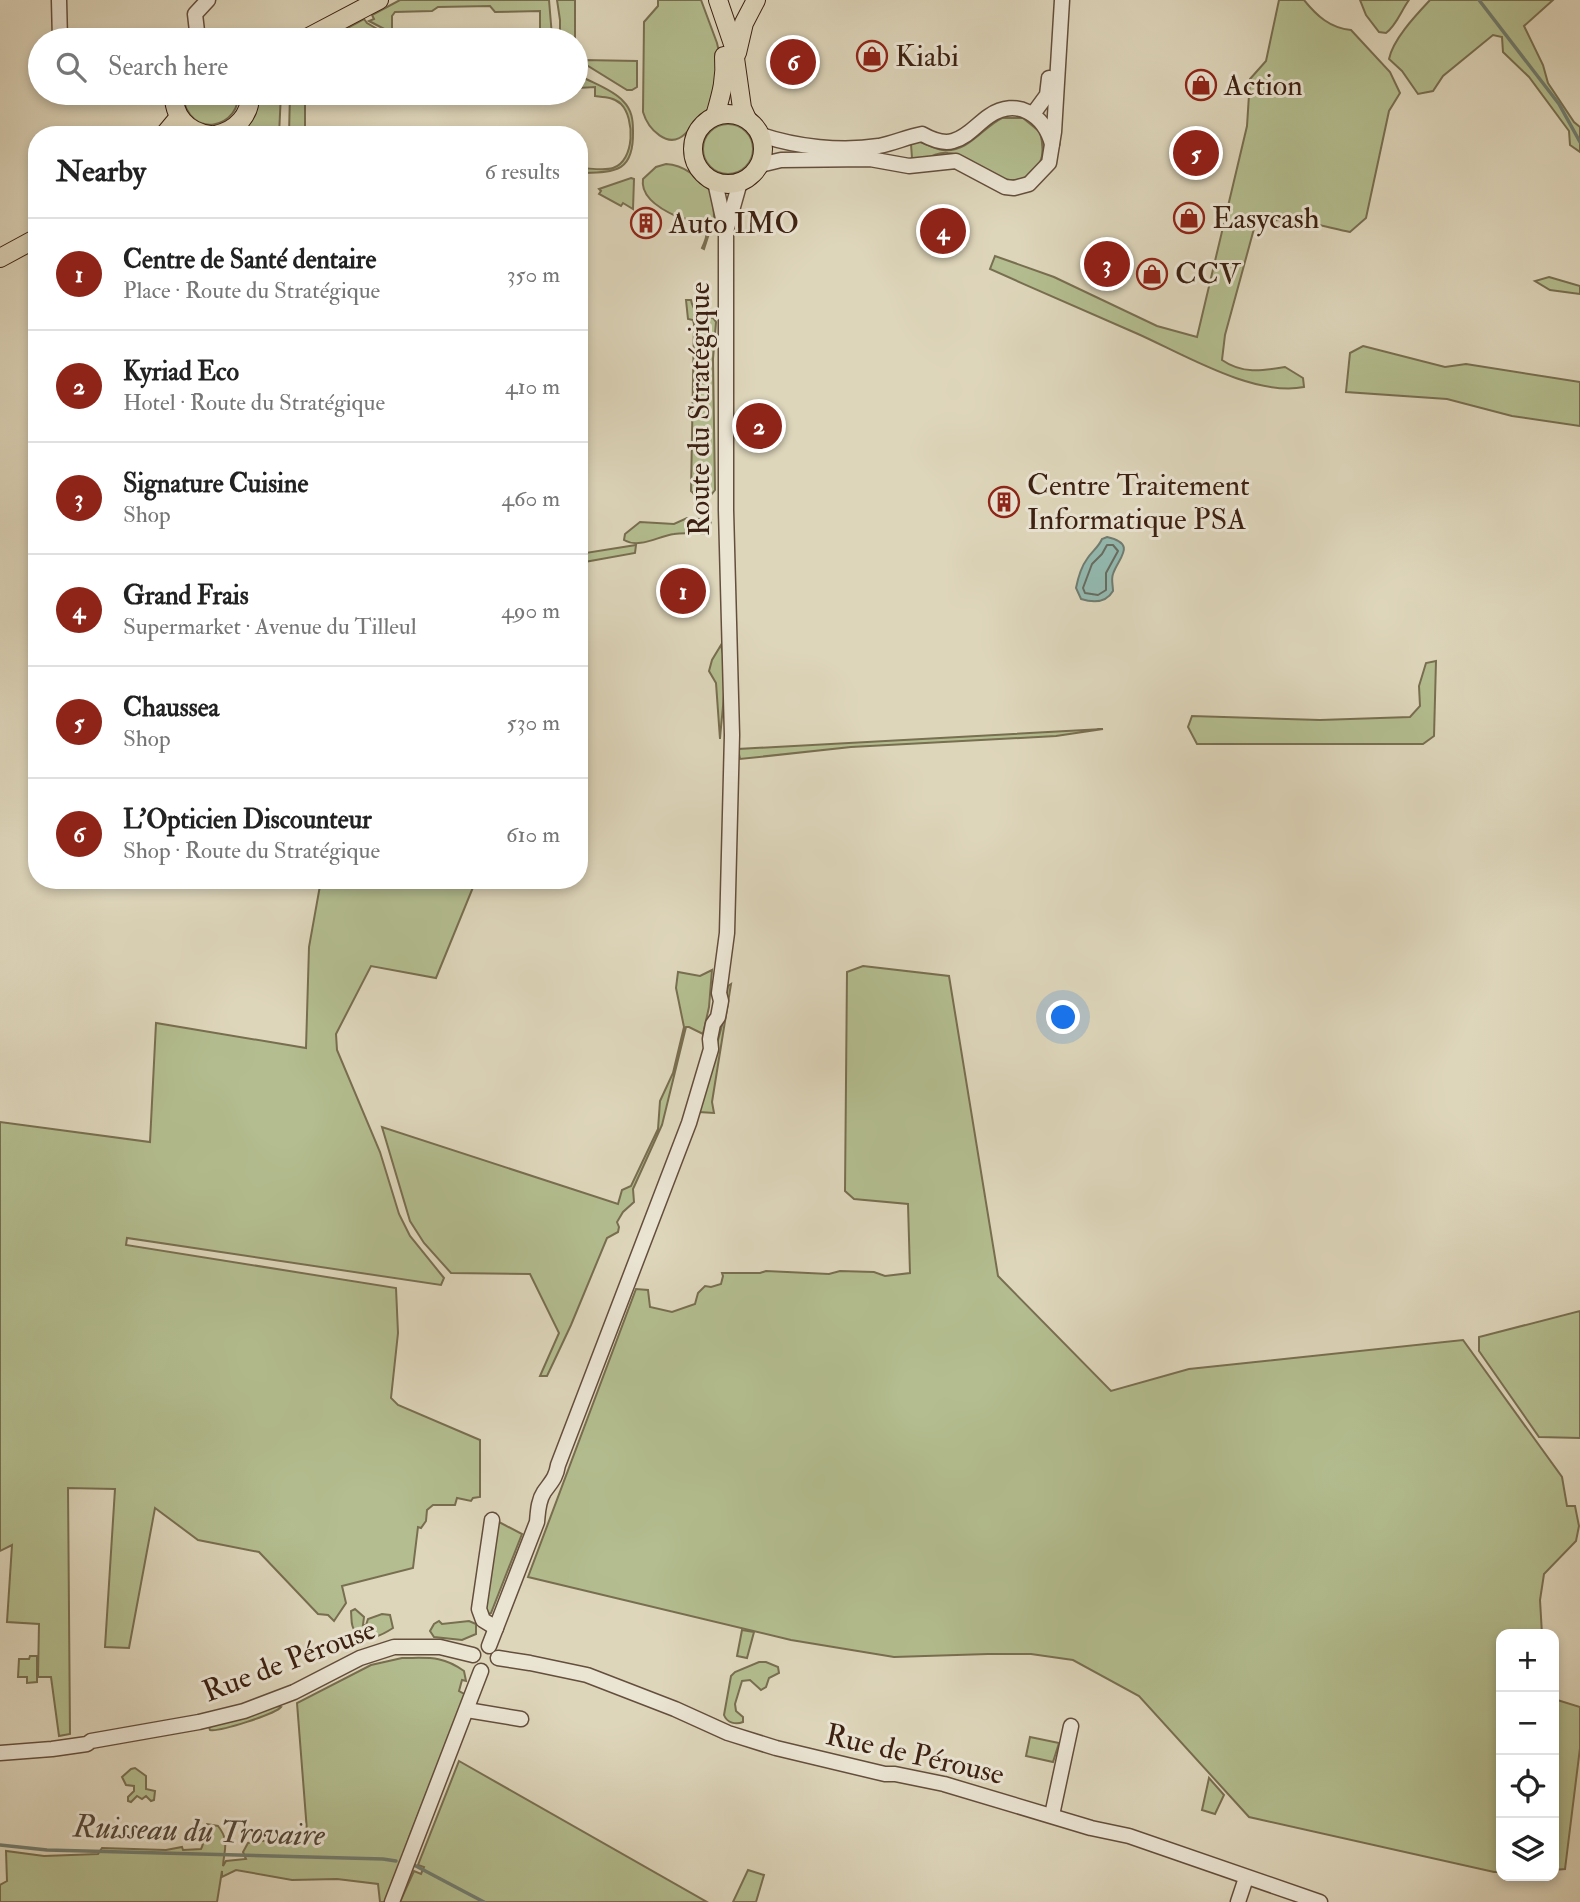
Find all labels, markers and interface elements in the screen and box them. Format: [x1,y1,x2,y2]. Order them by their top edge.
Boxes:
search box [28,28,588,105]
pin: 6 [770,36,816,88]
place label: Kiabi [895,38,959,75]
shop icon: Kiabi [855,39,889,73]
icon: search [52,48,90,86]
text: Search here [108,51,228,83]
place label: Action [1223,67,1303,104]
shop icon: Action [1184,68,1218,102]
pin: 5 [1173,127,1219,179]
text: Nearby [56,153,146,190]
text: 6 results [485,157,560,186]
place label: Easycash [1212,200,1320,237]
shop icon: Easycash [1172,201,1206,235]
place label: Auto IMO [668,205,799,242]
pin: 4 [920,205,966,257]
building icon: Auto IMO [629,206,663,240]
pin: 3 [1084,238,1130,290]
text: Centre de Santé dentaire [123,244,376,276]
place label: CCV [1175,256,1242,293]
shop icon: CCV [1135,257,1169,291]
text: 1 [75,260,83,289]
text: 350 m [507,260,560,289]
text: Place · Route du Stratégique [123,276,380,305]
street label: Route du Stratégique [681,282,718,536]
text: Kyriad Eco [123,356,239,388]
text: 2 [73,372,85,401]
text: 410 m [505,372,560,401]
text: Hotel · Route du Stratégique [123,388,385,417]
pin: 2 [736,400,782,452]
place label: Centre Traitement Informatique PSA [1027,467,1250,538]
text: Signature Cuisine [123,468,308,500]
text: 3 [75,484,83,513]
text: 460 m [502,484,560,513]
building icon: Centre Traitement Informatique PSA [987,485,1021,519]
text: Shop [123,500,171,529]
pin: 1 [660,565,706,617]
text: Grand Frais [123,580,249,612]
text: 4 [73,596,85,625]
text: 490 m [501,596,560,625]
text: Supermarket · Avenue du Tilleul [123,612,417,641]
text: Chaussea [123,692,219,724]
text: 5 [74,708,84,737]
text: 530 m [507,708,560,737]
text: Shop [123,724,171,753]
text: L'Opticien Discounteur [123,804,372,836]
text: 6 [73,820,85,849]
text: 610 m [506,820,560,849]
text: Shop · Route du Stratégique [123,836,380,865]
your location [1046,1000,1080,1034]
street label: Rue de Pérouse [197,1611,381,1710]
map controls [1496,1629,1559,1881]
button: + [1496,1629,1559,1692]
button: − [1496,1692,1559,1755]
street label: Rue de Pérouse [822,1716,1008,1793]
button: locate [1496,1755,1559,1818]
water label: Ruisseau du Trovaire [71,1807,326,1855]
button: layers [1496,1818,1559,1881]

